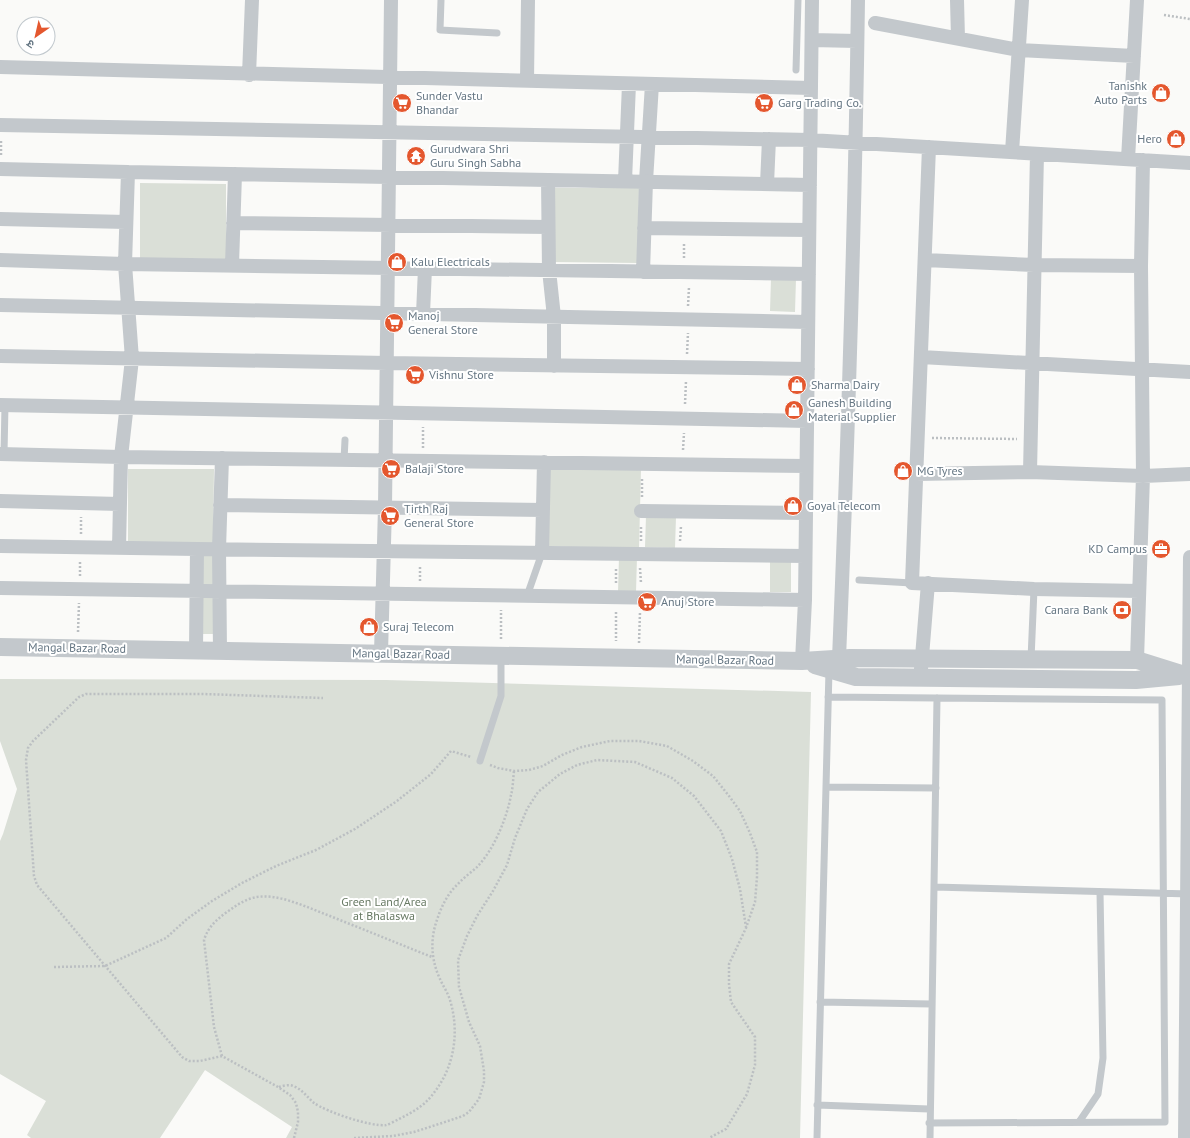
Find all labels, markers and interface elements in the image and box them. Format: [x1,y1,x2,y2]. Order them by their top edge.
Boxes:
north arrow [16,16,56,56]
text: उ [23,36,37,52]
place label: Tanishk Auto Parts [1094,78,1147,107]
shop icon: Tanishk Auto Parts [1150,82,1172,104]
place label: Sunder Vastu Bhandar [416,88,483,117]
supermarket icon: Sunder Vastu Bhandar [391,92,413,114]
supermarket icon: Garg Trading Co. [753,92,775,114]
place label: Garg Trading Co. [778,95,861,110]
shop icon: Hero [1165,128,1187,150]
place label: Hero [1137,131,1162,146]
place label: Gurudwara Shri Guru Singh Sabha [430,141,521,170]
temple icon: Gurudwara Shri Guru Singh Sabha [405,145,427,167]
shop icon: Kalu Electricals [386,251,408,273]
place label: Kalu Electricals [411,254,490,269]
place label: Manoj General Store [408,308,478,337]
supermarket icon: Manoj General Store [383,312,405,334]
supermarket icon: Vishnu Store [404,364,426,386]
place label: Vishnu Store [428,367,494,382]
shop icon: Sharma Dairy [786,374,808,396]
place label: Sharma Dairy [811,377,880,392]
place label: Ganesh Building Material Supplier [808,395,896,424]
shop icon: Ganesh Building Material Supplier [783,399,805,421]
supermarket icon: Balaji Store [380,458,402,480]
shop icon: MG Tyres [892,460,914,482]
place label: Balaji Store [405,461,464,476]
place label: MG Tyres [917,463,963,478]
shop icon: Goyal Telecom [782,495,804,517]
place label: Goyal Telecom [807,498,881,513]
place label: Tirth Raj General Store [404,501,474,530]
supermarket icon: Tirth Raj General Store [379,505,401,527]
office icon: KD Campus [1150,538,1172,560]
place label: KD Campus [1088,541,1147,556]
supermarket icon: Anuj Store [636,591,658,613]
place label: Anuj Store [661,594,714,609]
bank icon: Canara Bank [1111,599,1133,621]
place label: Canara Bank [1044,602,1108,617]
shop icon: Suraj Telecom [358,616,380,638]
place label: Suraj Telecom [383,619,454,634]
street label: Mangal Bazar Road [28,639,126,656]
street label: Mangal Bazar Road [352,645,450,662]
street label: Mangal Bazar Road [676,651,774,668]
park label: Green Land/Area at Bhalaswa [341,894,427,923]

